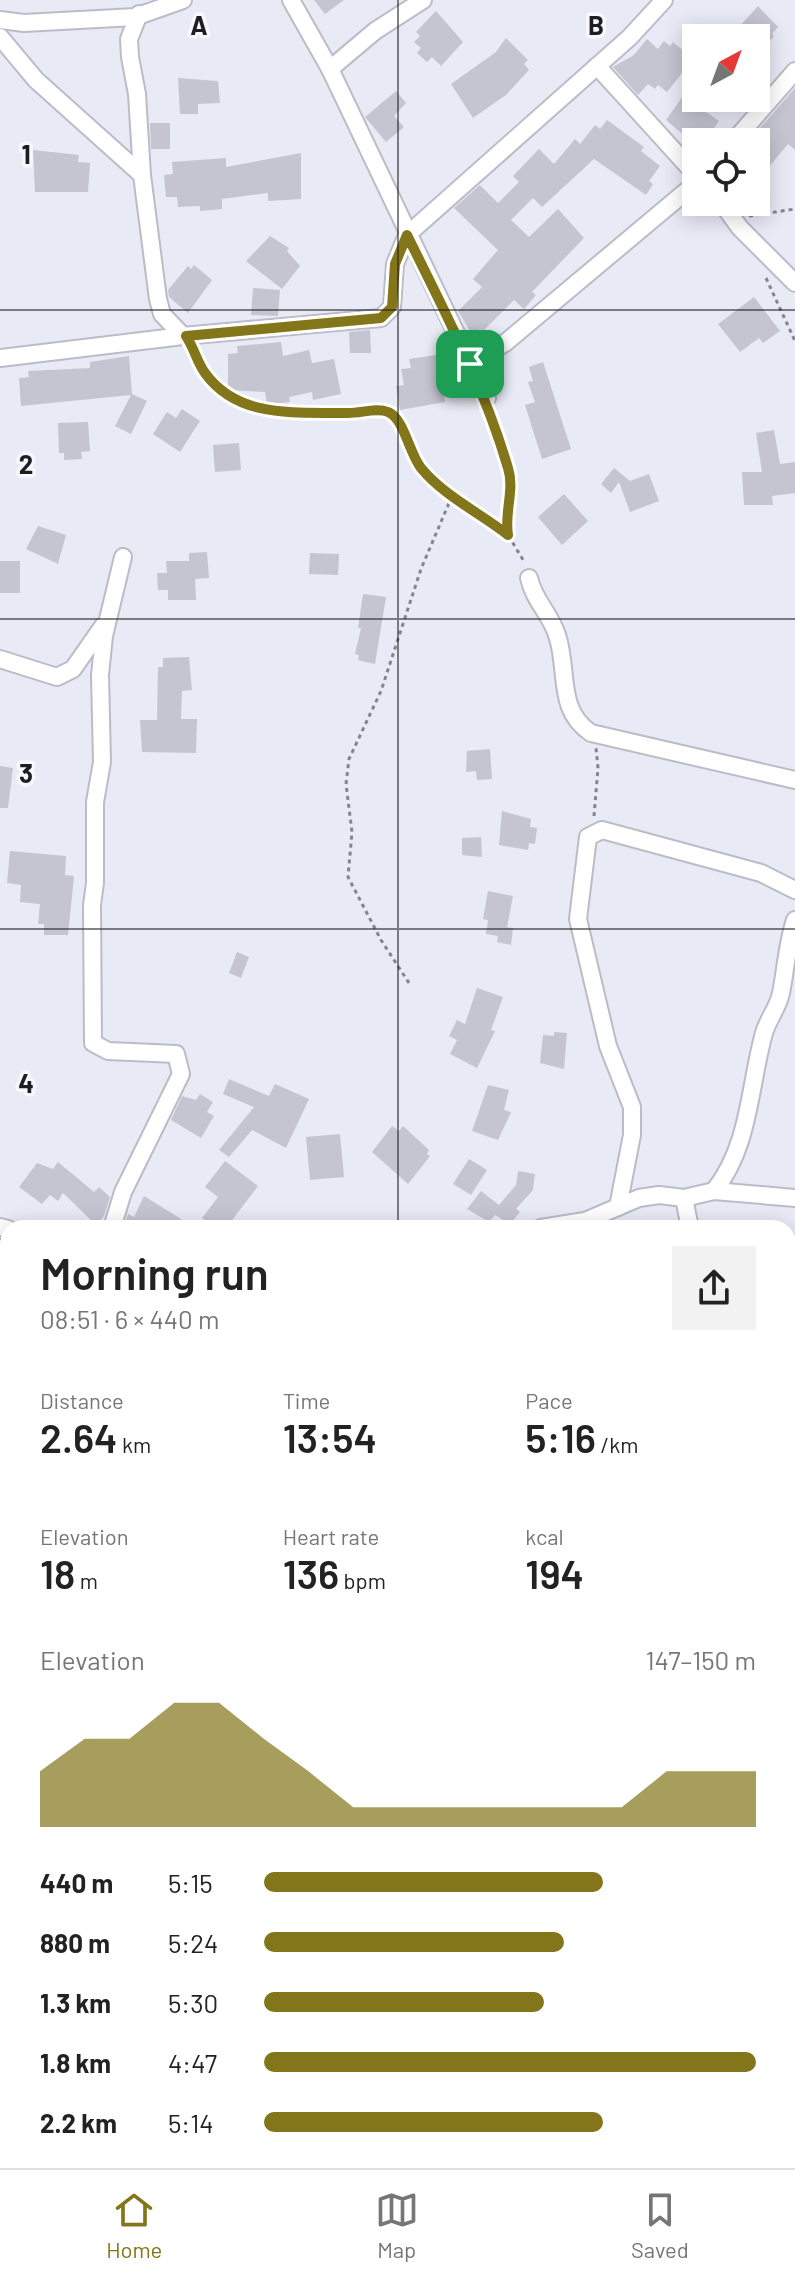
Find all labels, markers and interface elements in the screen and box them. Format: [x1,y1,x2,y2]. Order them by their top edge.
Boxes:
text: A [190,9,208,40]
text: B [588,9,604,40]
north arrow [682,24,770,112]
map controls [682,24,770,216]
button: locate [682,128,770,216]
text: 1 [21,138,31,169]
pin [436,330,504,398]
icon: arrive [448,342,492,386]
text: 2 [19,448,33,479]
text: 3 [19,757,33,788]
text: 4 [18,1067,34,1098]
text: Morning run [40,1246,269,1299]
button: share [672,1246,756,1330]
text: 08:51 · 6 × 440 m [40,1303,219,1334]
text: Distance [40,1387,124,1413]
text: Time [283,1387,330,1413]
text: Pace [525,1387,573,1413]
text: 2.64 [40,1413,118,1461]
text: 13:54 [283,1413,377,1461]
text: 5:16 [525,1413,596,1461]
text: km [118,1431,151,1457]
text: /km [596,1431,638,1457]
text: Elevation [40,1523,129,1549]
text: Heart rate [283,1523,379,1549]
text: kcal [525,1523,564,1549]
text: 18 [40,1549,75,1597]
text: 136 [283,1549,339,1597]
text: 194 [525,1549,584,1597]
text: m [75,1567,98,1593]
text: bpm [339,1567,386,1593]
text: Elevation [40,1644,145,1675]
text: 147–150 m [645,1644,756,1675]
text: 440 m [40,1867,113,1898]
text: 5:15 [168,1867,213,1898]
text: 880 m [40,1927,110,1958]
text: 5:24 [168,1927,218,1958]
text: 1.3 km [40,1987,111,2018]
text: 5:30 [168,1987,218,2018]
text: 1.8 km [40,2047,111,2078]
text: 4:47 [168,2047,217,2078]
text: 2.2 km [40,2107,117,2138]
text: 5:14 [168,2107,214,2138]
tab: Home [106,2188,162,2262]
tab: Map [375,2188,419,2262]
tab: Saved [631,2188,689,2262]

